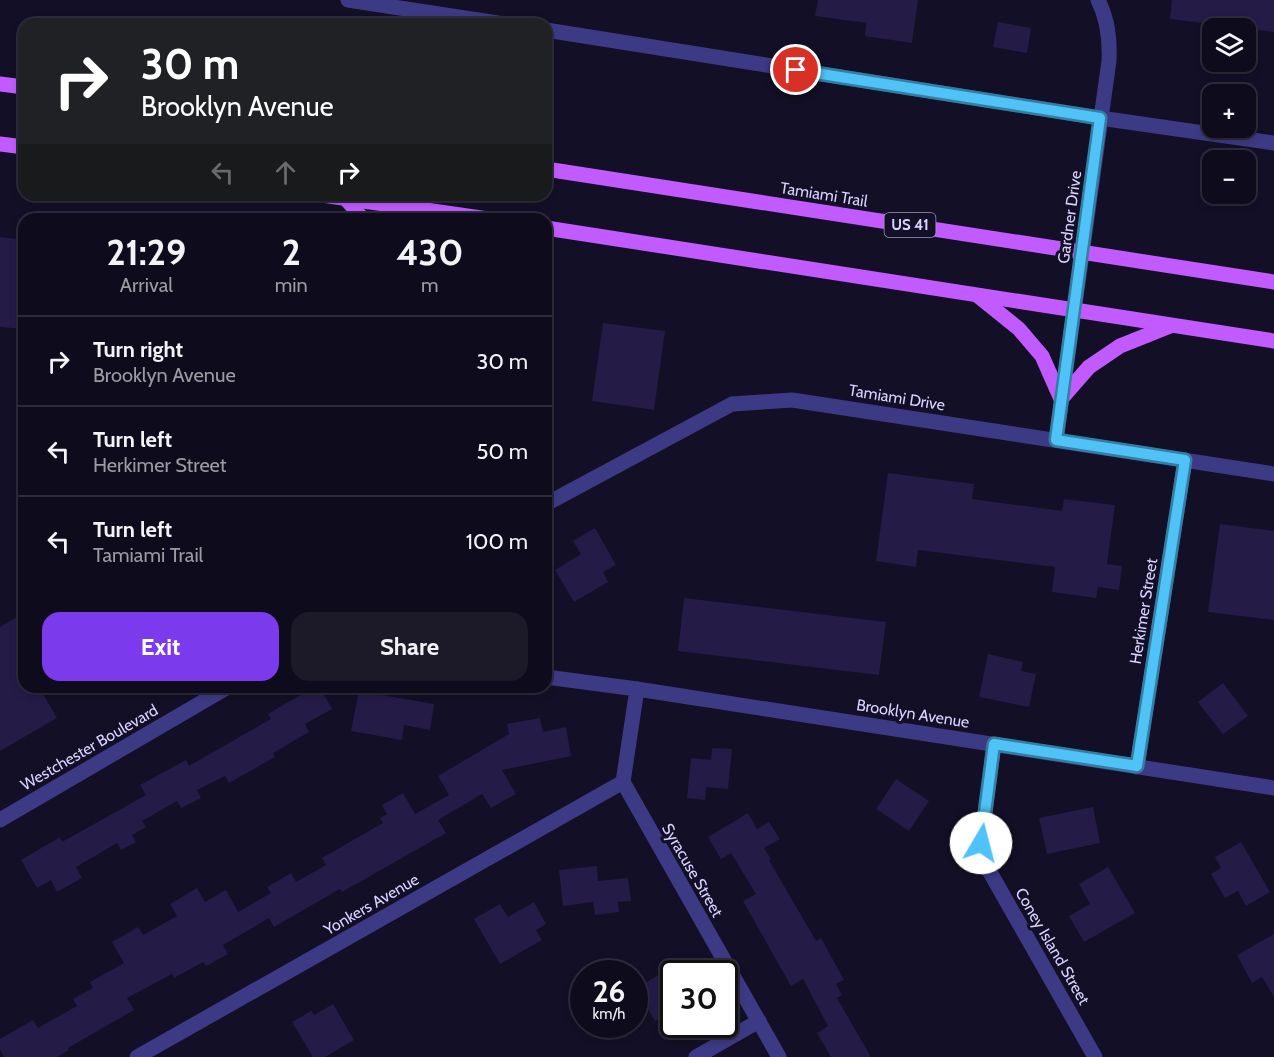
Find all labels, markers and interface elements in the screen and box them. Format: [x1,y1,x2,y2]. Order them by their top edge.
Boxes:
map controls [1202,18,1256,204]
button: layers [1202,18,1256,72]
text: 30 m [141,38,239,90]
icon: right [42,42,120,120]
pin [770,44,821,95]
icon: arrive [779,53,812,86]
button: + [1202,84,1256,138]
text: Brooklyn Avenue [141,90,334,123]
button: − [1202,150,1256,204]
icon: left [206,156,239,189]
icon: ahead [269,156,302,189]
icon: right [332,156,365,189]
street label: Gardner Drive [1054,169,1085,265]
street label: Tamiami Trail [779,178,869,211]
road number: US 41 [884,213,936,237]
text: 21:29 [107,230,186,274]
text: 2 [282,230,301,274]
text: 430 [396,230,463,274]
text: Arrival [120,273,173,297]
text: min [275,273,308,297]
text: m [421,273,439,297]
text: Turn right [93,336,183,363]
icon: right [42,345,75,378]
text: 30 m [476,348,528,375]
text: Brooklyn Avenue [93,363,236,387]
street label: Tamiami Drive [847,381,946,414]
text: Turn left [93,426,172,453]
icon: left [42,435,75,468]
text: 50 m [476,438,528,465]
text: Herkimer Street [93,453,227,477]
text: Turn left [93,516,172,543]
icon: left [42,525,75,558]
text: 100 m [466,528,528,555]
text: Tamiami Trail [93,543,203,567]
street label: Herkimer Street [1126,556,1161,665]
button: Exit [42,612,279,681]
button: Share [291,612,528,681]
street label: Brooklyn Avenue [855,695,971,732]
street label: Westchester Boulevard [17,700,161,794]
position arrow [949,811,1013,875]
street label: Syracuse Street [658,820,727,921]
street label: Yonkers Avenue [320,870,422,940]
street label: Coney Island Street [1011,884,1094,1009]
speed limit sign: 30 [660,960,738,1038]
text: 26 [593,973,625,1010]
text: km/h [593,1005,625,1023]

